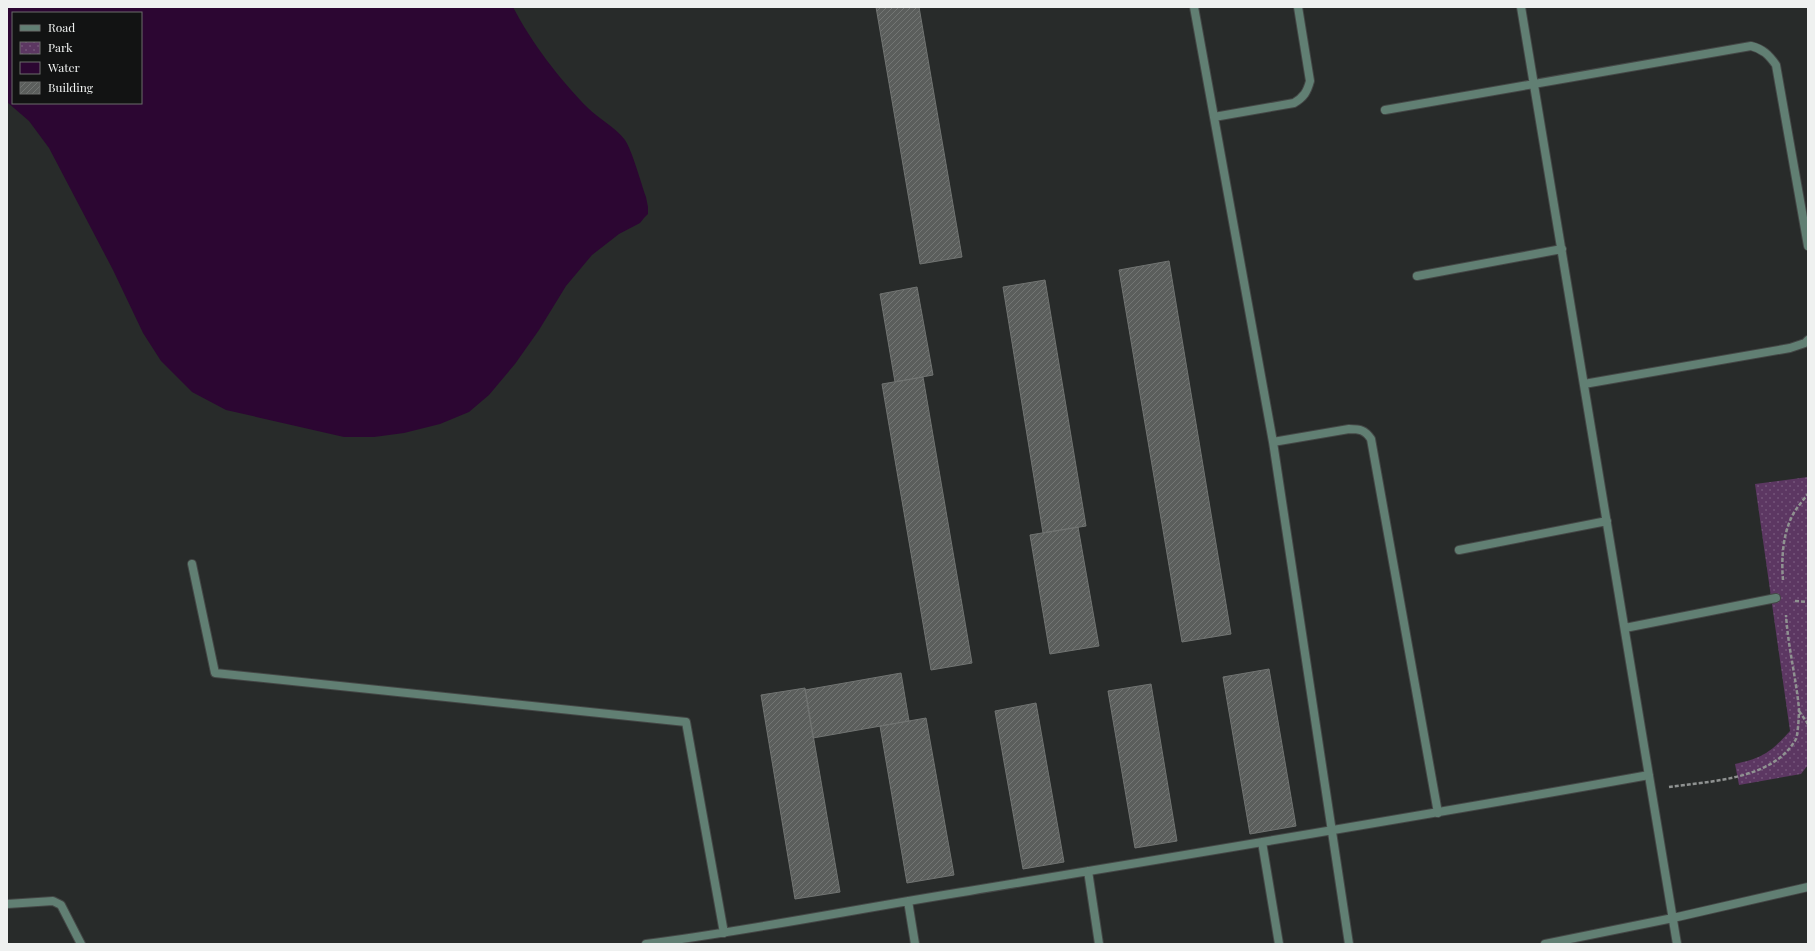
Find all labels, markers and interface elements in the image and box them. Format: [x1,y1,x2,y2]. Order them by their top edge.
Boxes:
legend [12,12,142,104]
text: Road [48,19,75,35]
text: Park [48,39,73,55]
text: Water [47,59,81,75]
text: Building [48,79,94,95]

